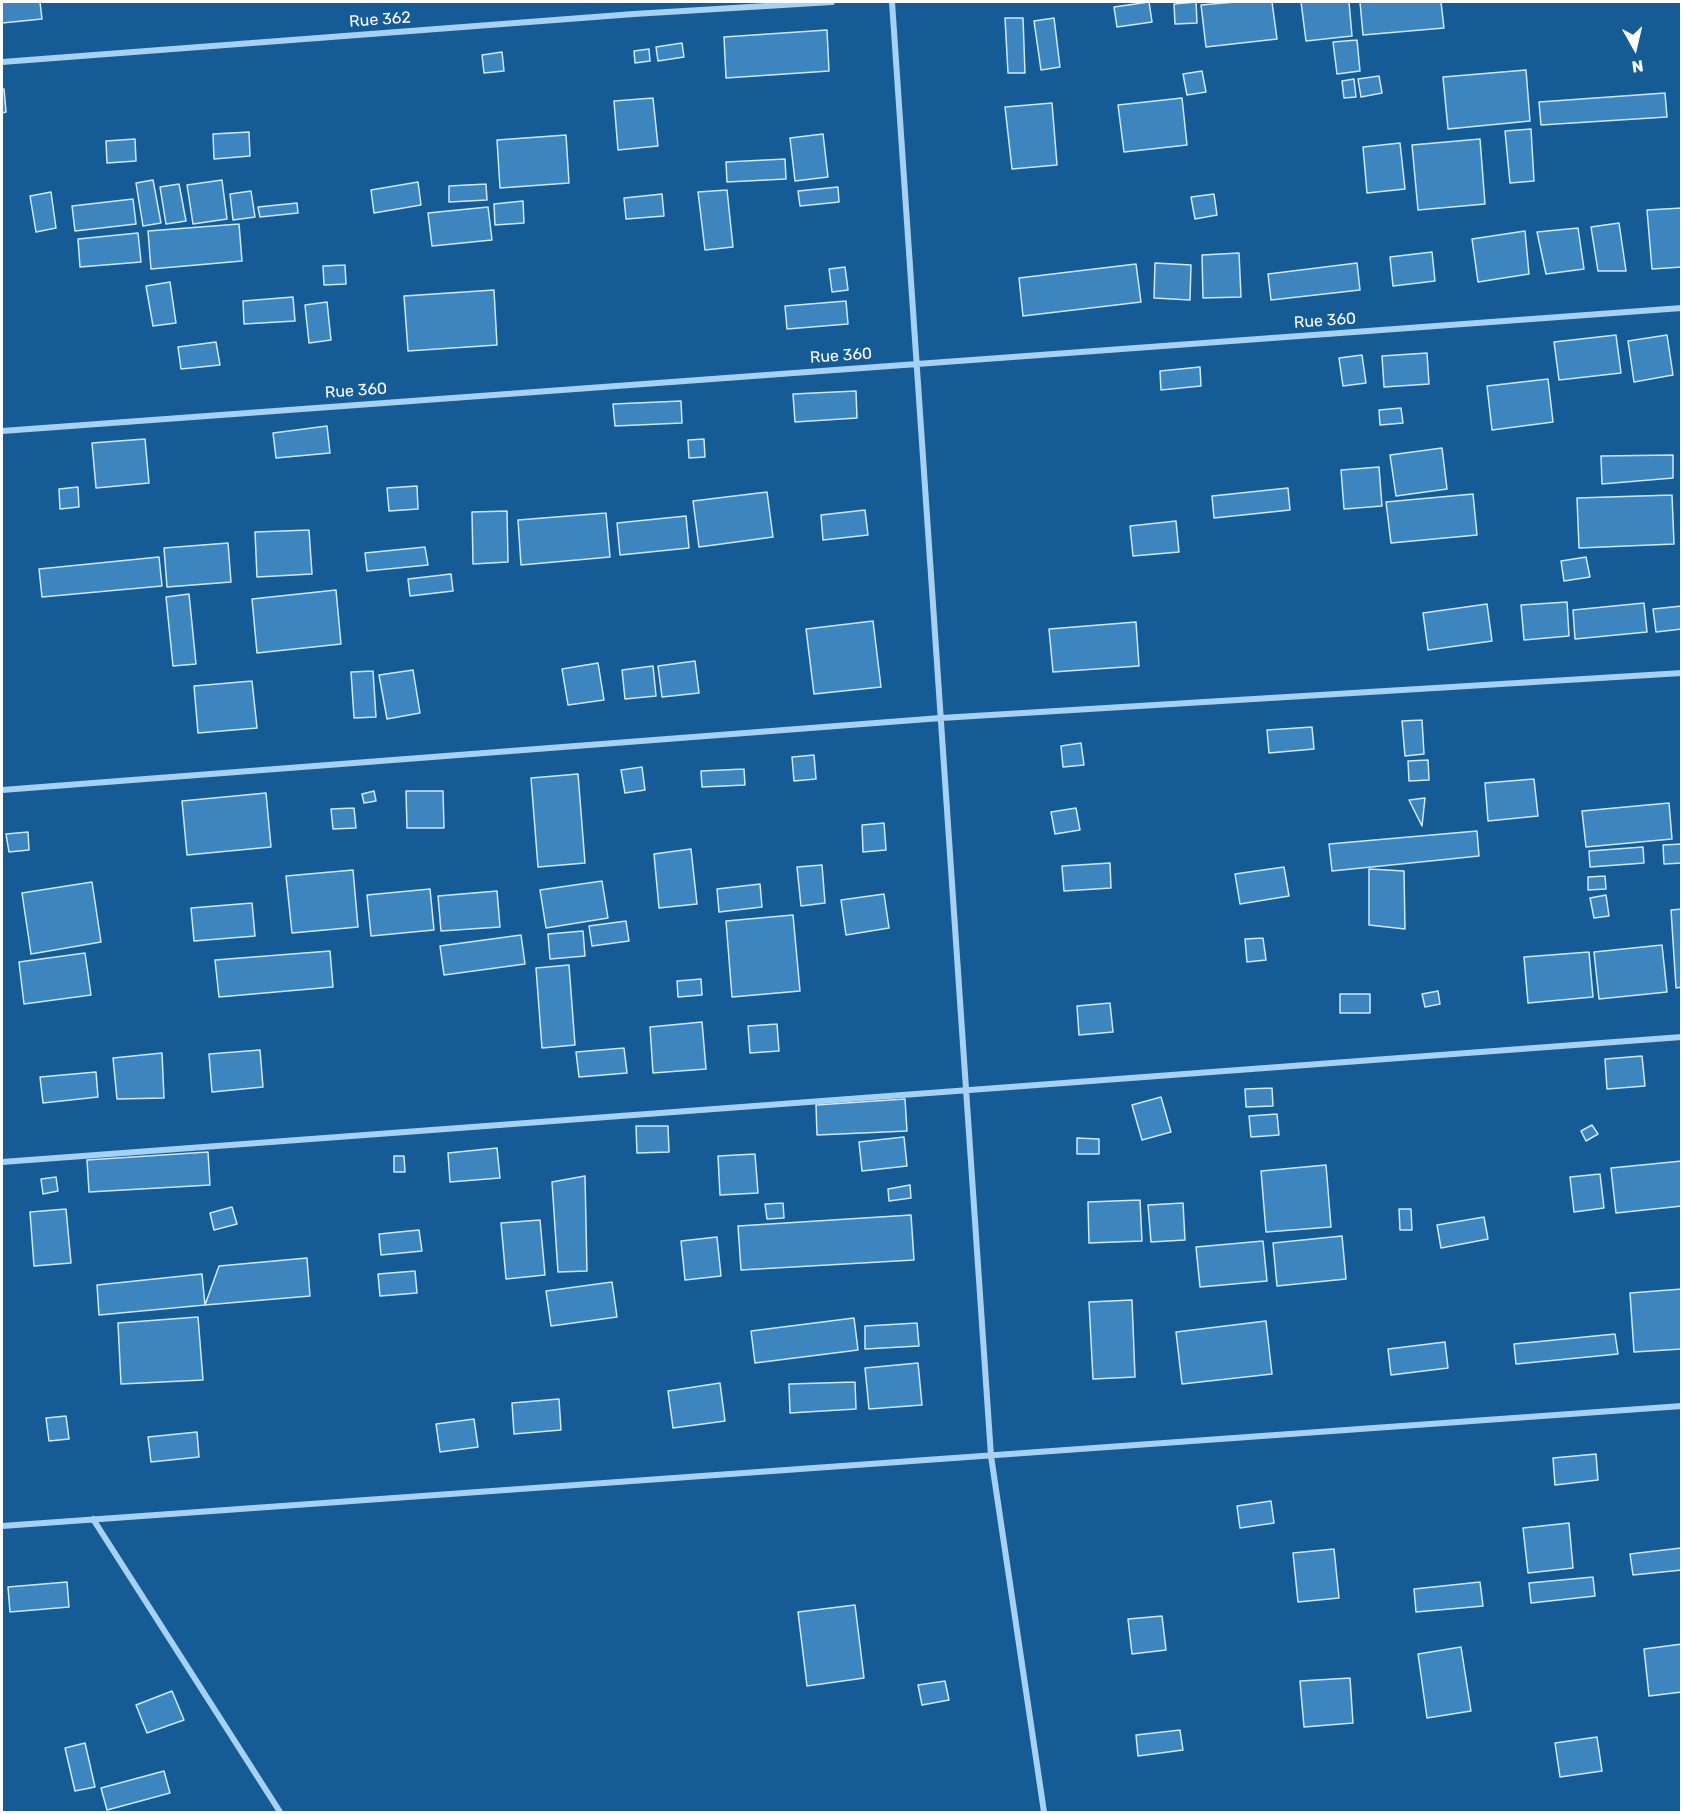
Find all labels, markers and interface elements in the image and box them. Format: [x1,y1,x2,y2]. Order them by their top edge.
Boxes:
street label: Rue 362 [349,8,411,32]
north arrow [1605,18,1665,78]
text: N [1631,56,1645,77]
street label: Rue 360 [1293,309,1357,333]
street label: Rue 360 [809,344,873,368]
street label: Rue 360 [324,379,388,403]

